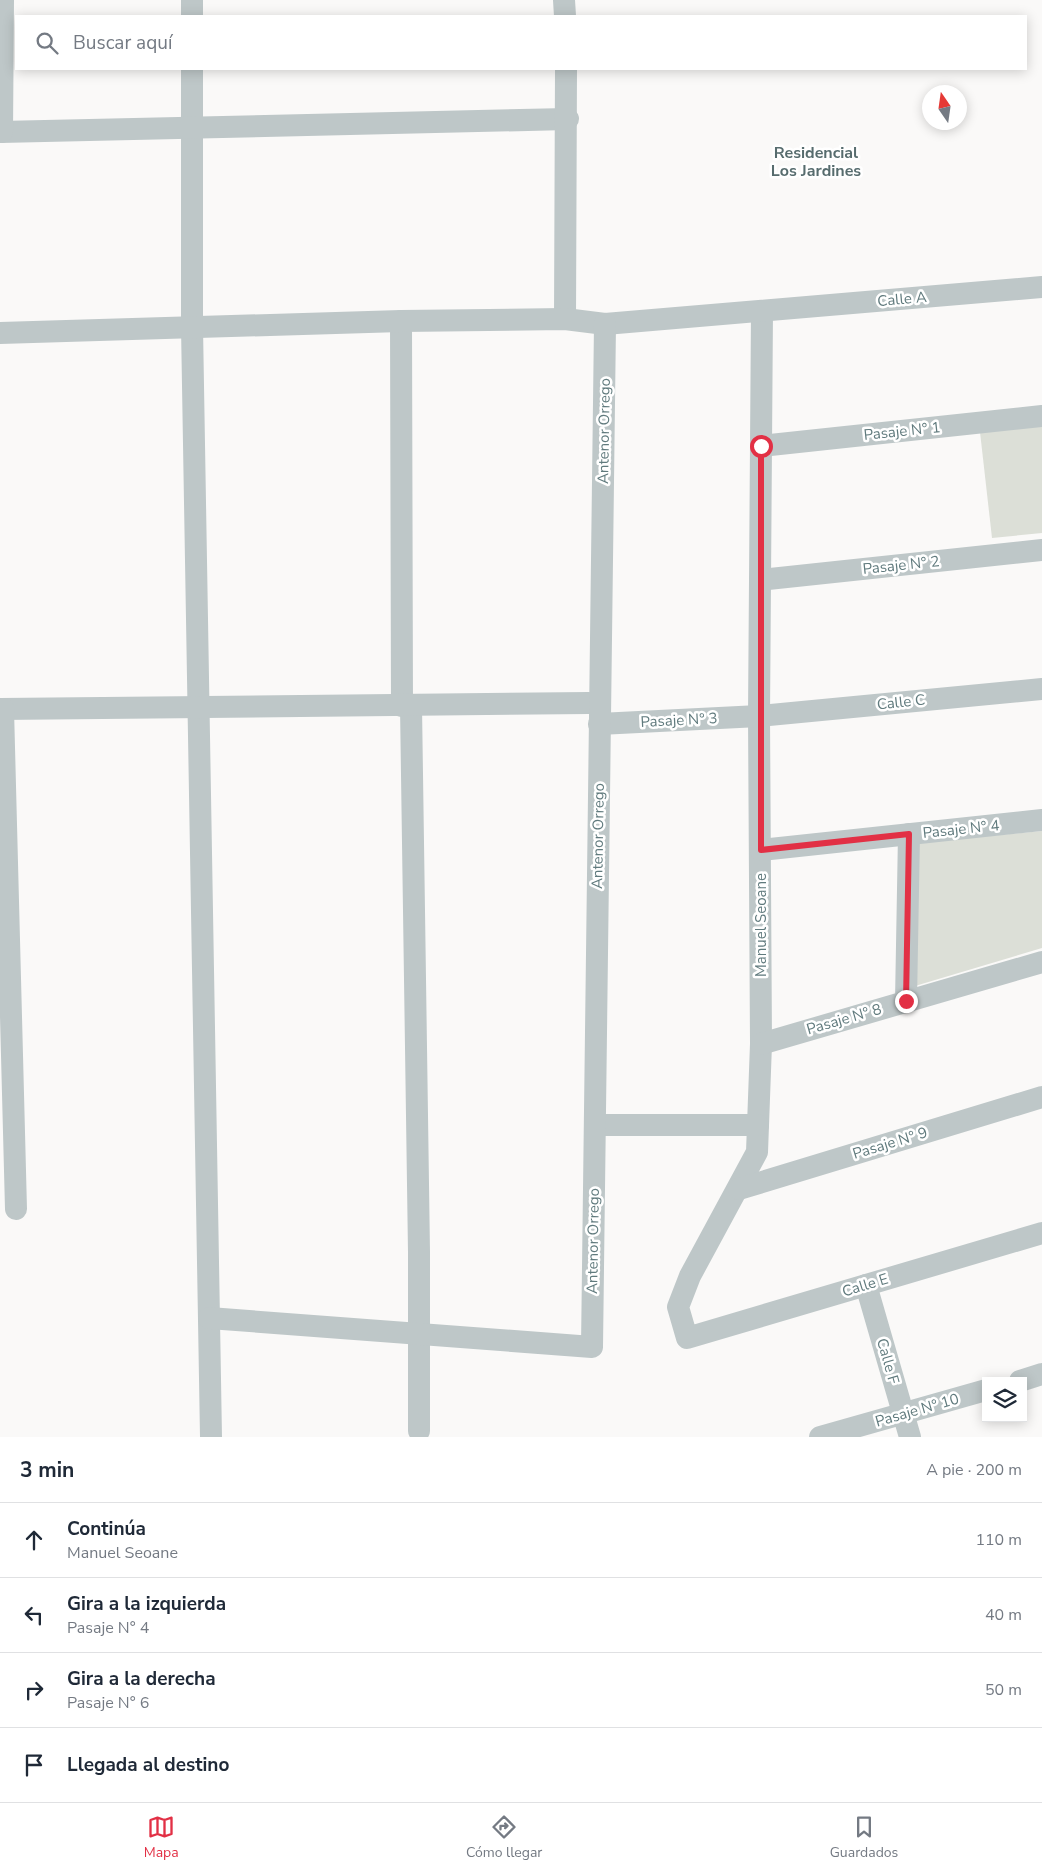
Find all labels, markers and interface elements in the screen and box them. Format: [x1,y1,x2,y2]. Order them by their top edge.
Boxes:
search box [15,15,1027,70]
icon: search [33,29,61,57]
text: Buscar aquí [73,30,172,56]
north arrow [922,85,967,130]
district label: Residencial Los Jardines [771,142,861,182]
street label: Calle A [877,287,928,311]
street label: Antenor Orrego [593,378,615,484]
street label: Pasaje N° 1 [863,417,941,445]
route start [750,435,773,458]
street label: Pasaje N° 2 [862,551,940,579]
street label: Calle C [876,690,926,714]
street label: Pasaje N° 3 [640,708,718,732]
street label: Antenor Orrego [587,783,609,889]
street label: Pasaje N° 4 [922,815,1000,843]
street label: Manuel Seoane [751,873,771,977]
route end [895,990,918,1013]
street label: Pasaje N° 8 [804,999,884,1039]
street label: Pasaje N° 9 [850,1122,930,1164]
street label: Antenor Orrego [582,1188,604,1294]
street label: Calle E [840,1269,890,1301]
street label: Calle F [872,1336,904,1386]
map controls [982,1377,1027,1422]
button: layers [982,1377,1027,1422]
street label: Pasaje N° 10 [873,1389,961,1431]
text: 3 min [20,1456,74,1484]
text: A pie · 200 m [926,1459,1022,1481]
text: Continúa [67,1516,146,1542]
icon: ahead [20,1526,48,1554]
text: 110 m [975,1529,1022,1551]
text: Manuel Seoane [67,1542,178,1564]
text: Gira a la izquierda [67,1591,226,1617]
icon: left [20,1601,48,1629]
text: 40 m [985,1604,1022,1626]
text: Pasaje N° 4 [67,1617,149,1639]
text: Gira a la derecha [67,1666,216,1692]
icon: right [20,1676,48,1704]
text: 50 m [985,1679,1022,1701]
text: Pasaje N° 6 [67,1692,149,1714]
icon: arrive [20,1751,48,1779]
text: Llegada al destino [67,1752,229,1778]
tab: Mapa [144,1813,179,1862]
tab: Cómo llegar [466,1813,542,1862]
tab: Guardados [830,1813,898,1862]

